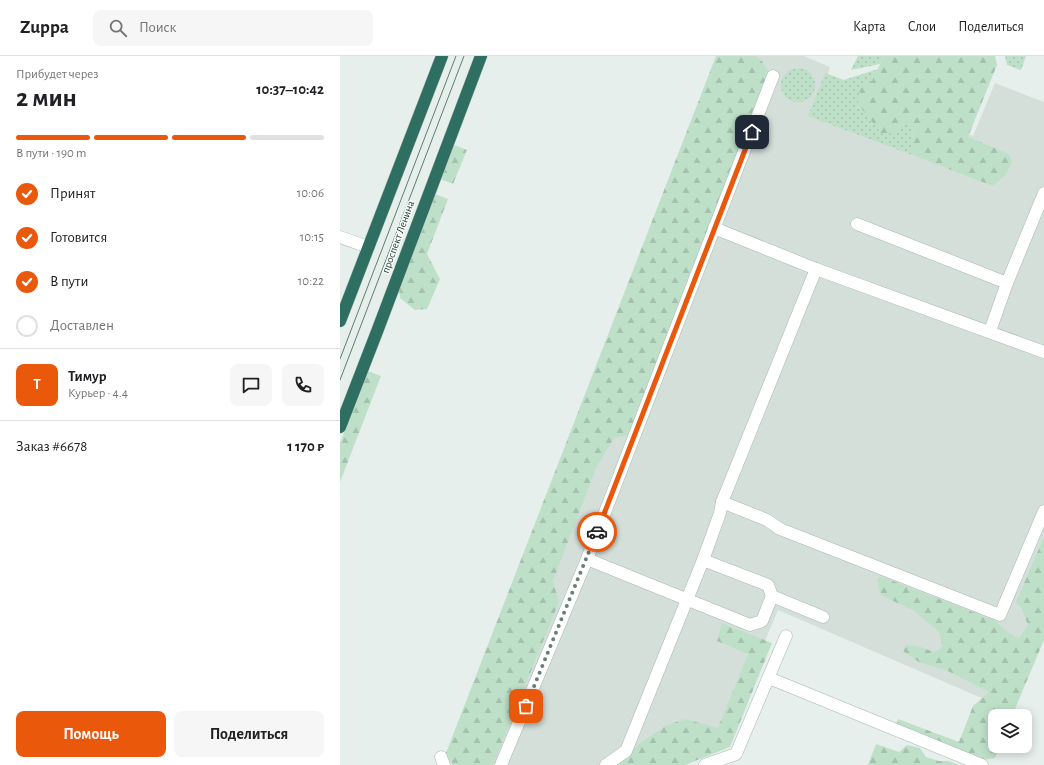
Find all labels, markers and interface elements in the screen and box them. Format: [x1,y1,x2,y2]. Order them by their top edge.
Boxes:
search box [93,10,373,46]
icon: search [107,17,129,39]
text: Zuppa [20,18,69,37]
text: Поиск [139,20,176,35]
text: Карта [853,20,886,34]
text: Слои [908,20,936,34]
text: Поделиться [958,20,1024,34]
text: Прибудет через [16,68,98,81]
text: 10:37–10:42 [256,82,324,97]
text: 2 мин [16,85,77,111]
pin [735,115,769,149]
icon: home [741,121,763,143]
text: В пути · 190 m [16,147,87,160]
icon: check [16,183,38,205]
text: Принят [50,186,95,201]
text: 10:06 [297,187,324,200]
street label: проспект Ленина [380,199,416,275]
icon: check [16,227,38,249]
text: Готовится [50,230,107,245]
text: 10:15 [300,231,324,244]
icon: check [16,271,38,293]
text: В пути [50,274,88,289]
text: 10:22 [298,275,324,288]
text: Доставлен [50,318,114,333]
button: chat [230,364,272,406]
button: phone [282,364,324,406]
text: Тимур [68,369,107,384]
text: Т [33,377,41,392]
text: Курьер · 4.4 [68,387,128,400]
text: Заказ #6678 [16,439,87,454]
text: 1 170 ₽ [287,439,324,454]
courier [577,512,617,552]
icon: car [586,521,608,543]
pin [509,689,543,723]
icon: bag [515,695,537,717]
map controls [988,709,1032,753]
button: layers [988,709,1032,753]
button: Помощь [16,711,166,757]
button: Поделиться [174,711,324,757]

